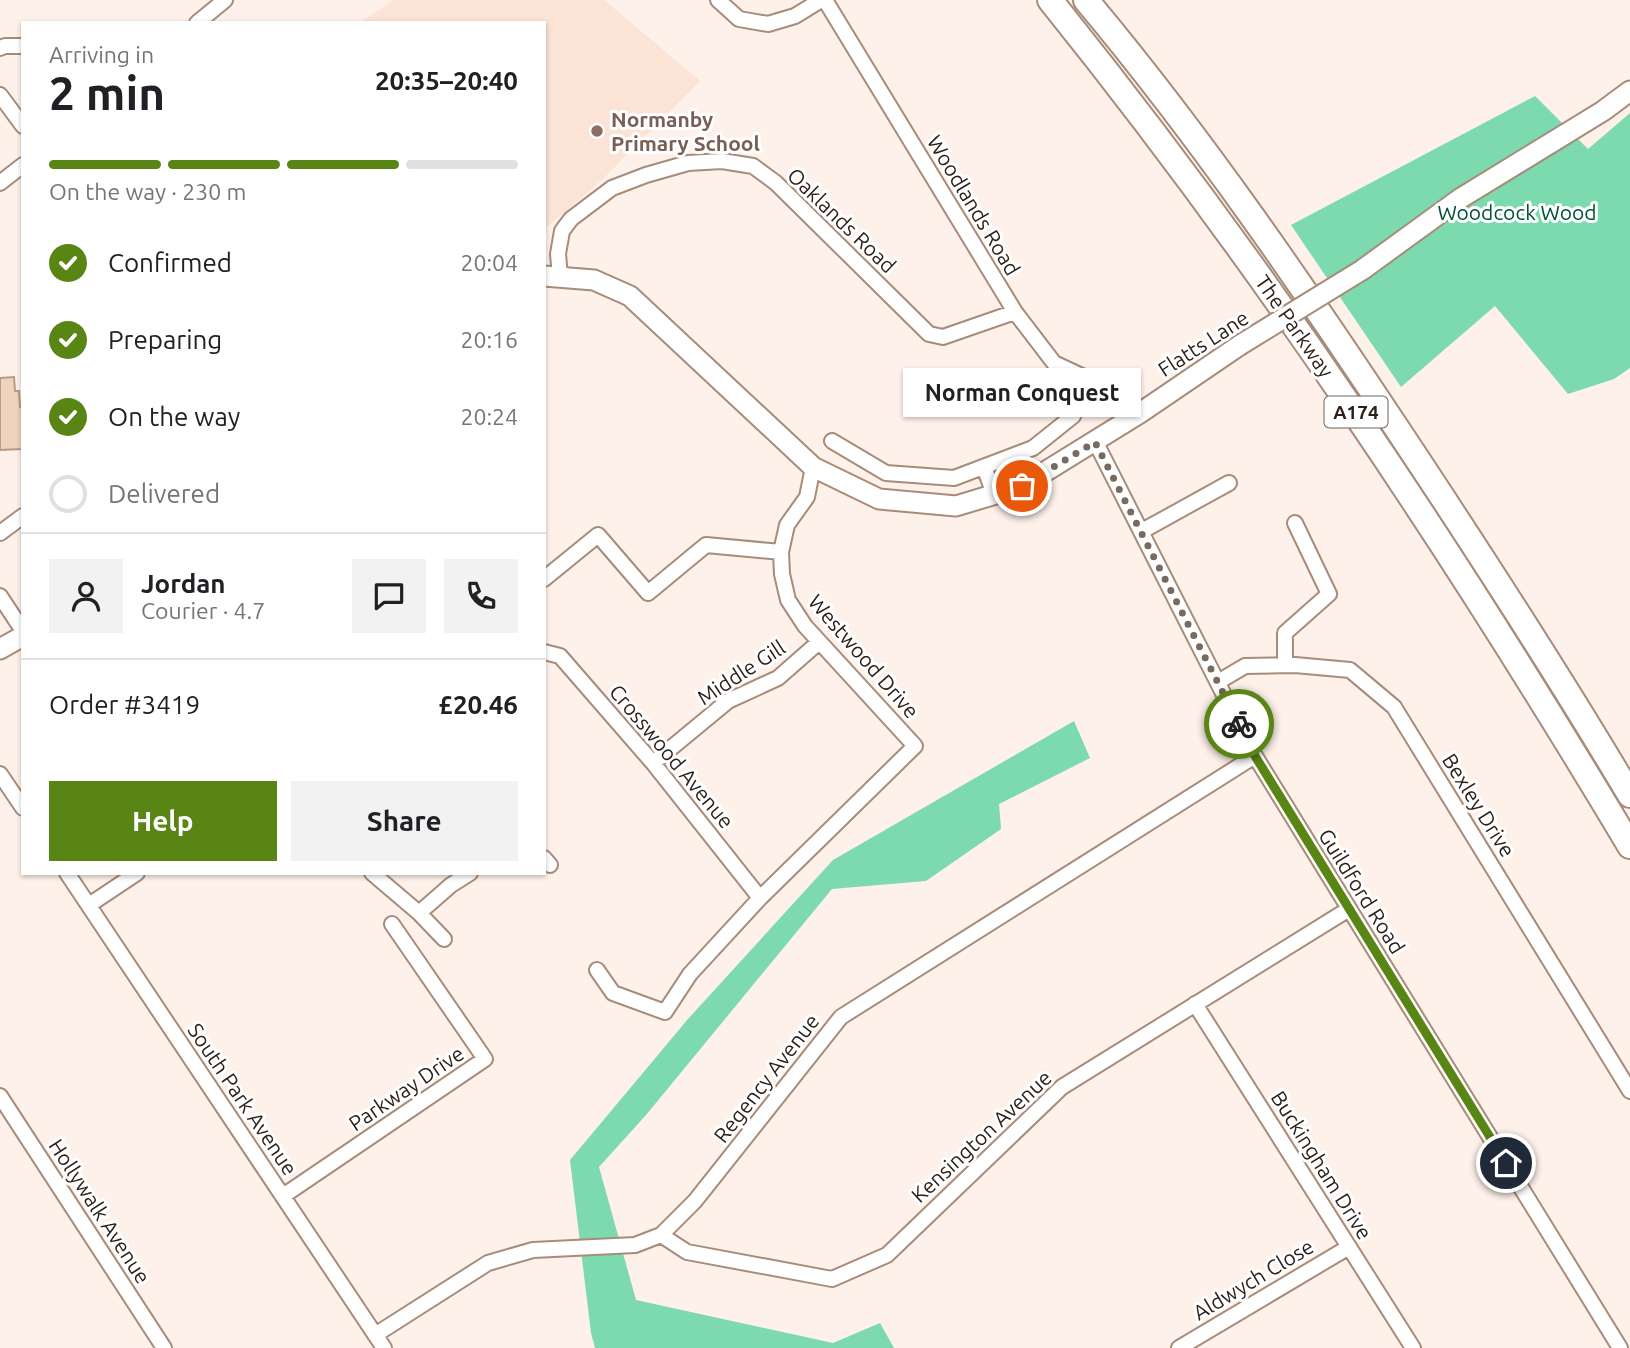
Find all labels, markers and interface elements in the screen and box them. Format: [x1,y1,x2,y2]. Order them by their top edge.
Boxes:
text: Arriving in [49,42,154,67]
text: 20:35–20:40 [375,66,518,95]
text: 2 min [49,67,165,119]
place label: Normanby Primary School [611,107,760,155]
marker: Normanby Primary School [589,123,605,139]
street label: Woodlands Road [923,131,1025,279]
street label: Oaklands Road [783,163,901,277]
text: On the way · 230 m [49,179,246,204]
park label: Woodcock Wood [1437,200,1597,224]
icon: check [49,244,87,282]
text: Confirmed [108,248,232,277]
text: 20:04 [460,250,518,275]
street label: The Parkway [1251,270,1339,382]
street label: Flatts Lane [1153,305,1253,381]
icon: check [49,321,87,359]
text: Preparing [108,325,222,354]
text: 20:16 [460,327,518,352]
callout: Norman Conquest [903,367,1141,416]
text: Norman Conquest [925,380,1119,405]
road number: A174 [1324,396,1388,428]
icon: check [49,398,87,436]
text: On the way [108,402,240,431]
text: 20:24 [460,404,518,429]
pin [992,456,1052,516]
icon: bag [1003,467,1041,505]
text: Delivered [108,479,220,508]
button: person [49,559,123,633]
button: chat [352,559,426,633]
button: phone [444,559,518,633]
text: Jordan [141,569,226,598]
street label: Westwood Drive [804,589,924,723]
text: Courier · 4.7 [141,598,265,623]
street label: Middle Gill [693,635,789,709]
street label: Crosswood Avenue [605,679,739,833]
courier [1204,689,1274,759]
text: Order #3419 [49,690,200,719]
text: £20.46 [438,690,518,719]
icon: bike [1220,705,1258,743]
street label: Bexley Drive [1438,749,1520,861]
button: Help [49,781,277,861]
button: Share [291,781,518,861]
street label: Guildford Road [1314,824,1410,958]
street label: Regency Avenue [709,1009,823,1147]
street label: South Park Avenue [183,1019,303,1179]
street label: Parkway Drive [344,1041,468,1135]
street label: Kensington Avenue [906,1065,1056,1207]
street label: Buckingham Drive [1267,1086,1377,1244]
pin [1476,1133,1536,1193]
street label: Hollywalk Avenue [44,1134,156,1288]
icon: home [1487,1144,1525,1182]
street label: Aldwych Close [1188,1234,1318,1324]

